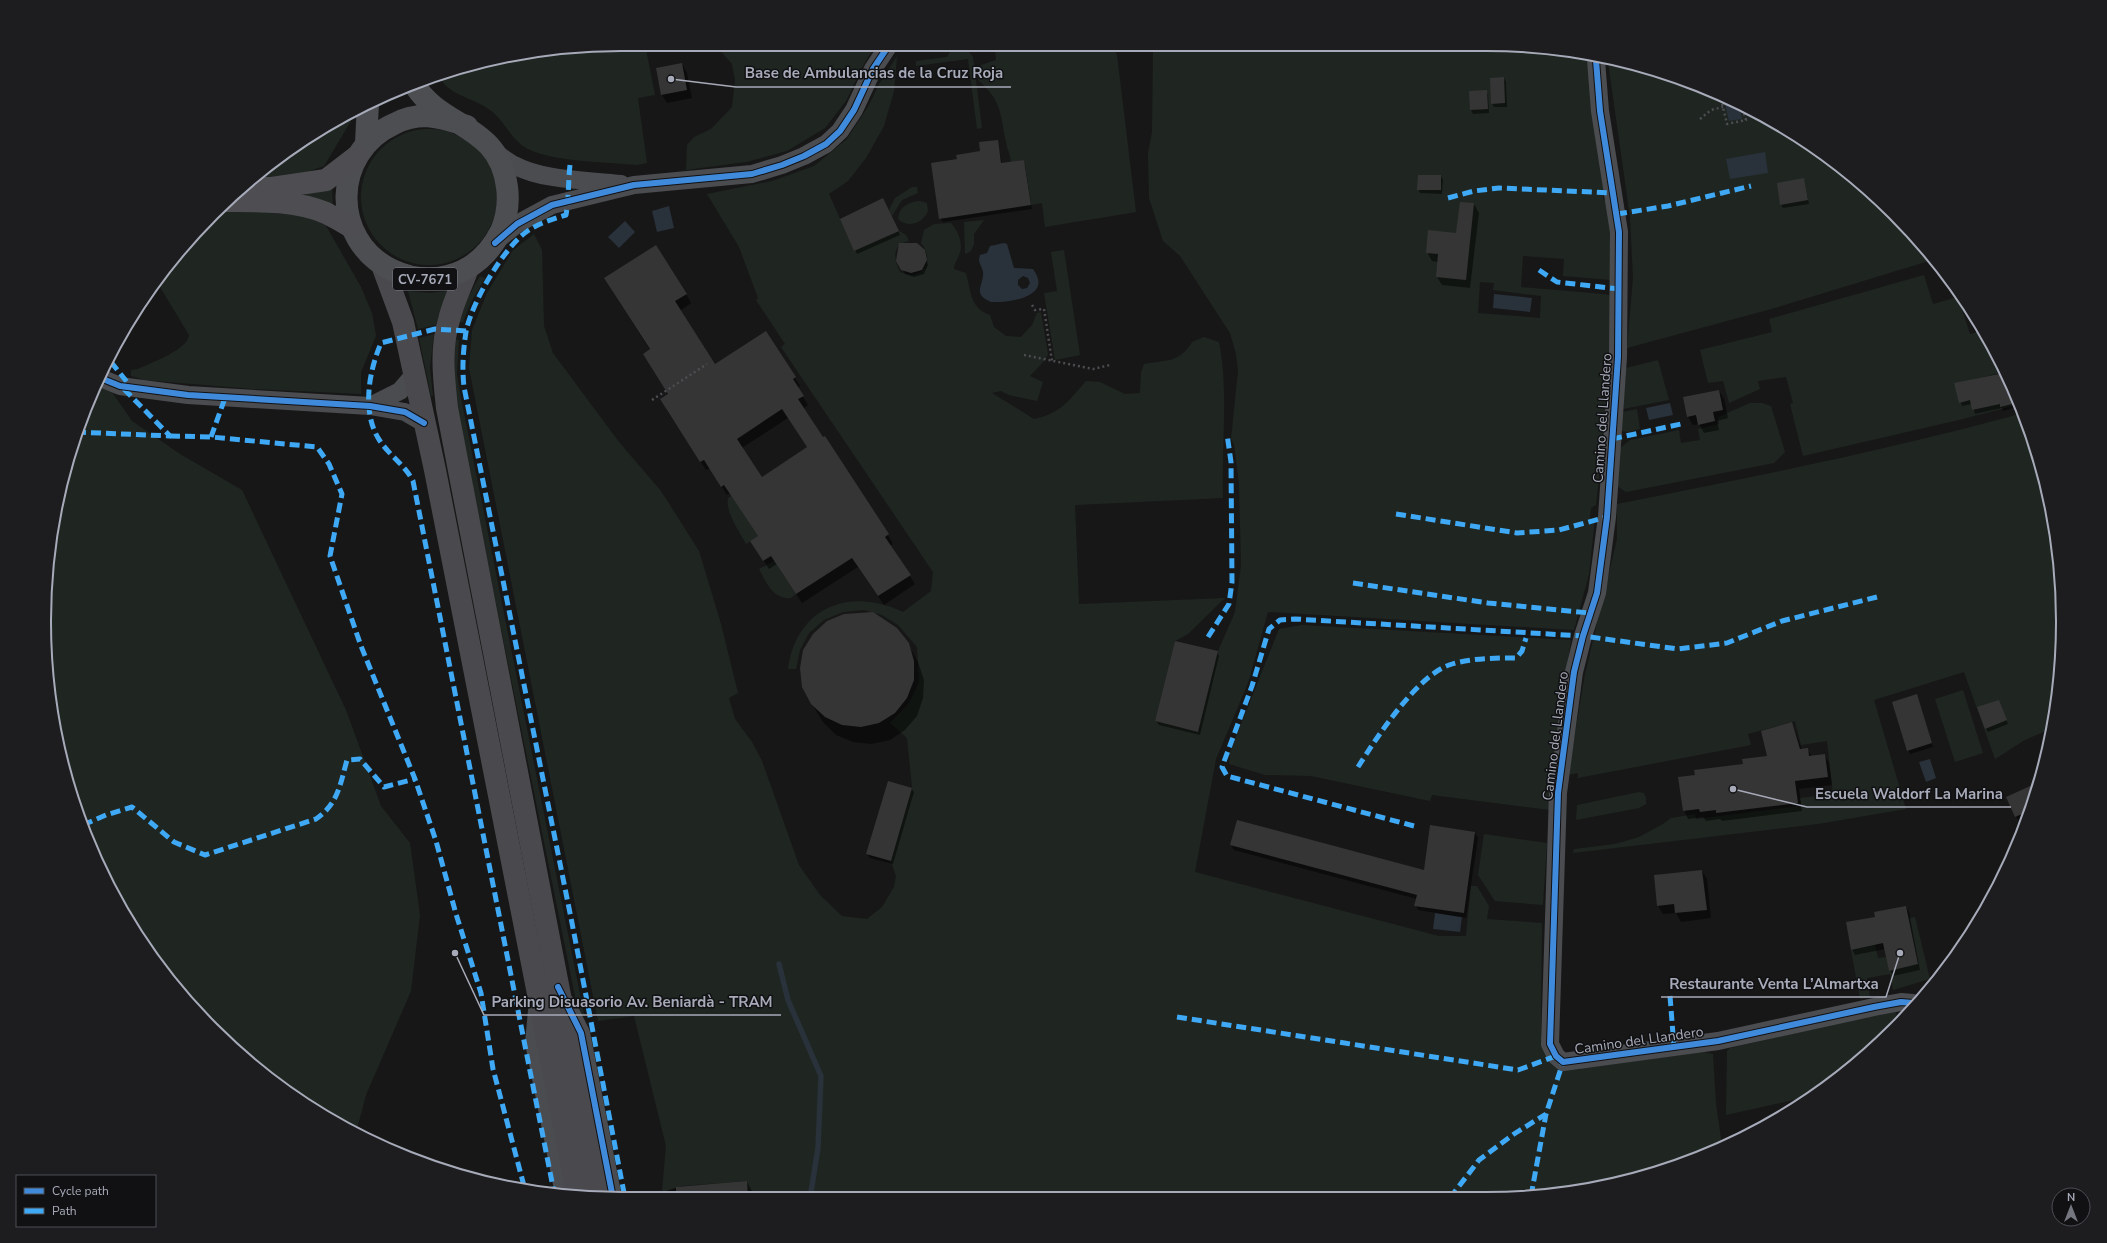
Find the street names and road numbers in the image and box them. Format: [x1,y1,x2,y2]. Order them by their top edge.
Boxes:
road number: CV-7671 [393,268,457,290]
street label: Camino del Llandero [1588,352,1617,484]
street label: Camino del Llandero [1538,670,1573,802]
street label: Camino del Llandero [1573,1022,1705,1059]

